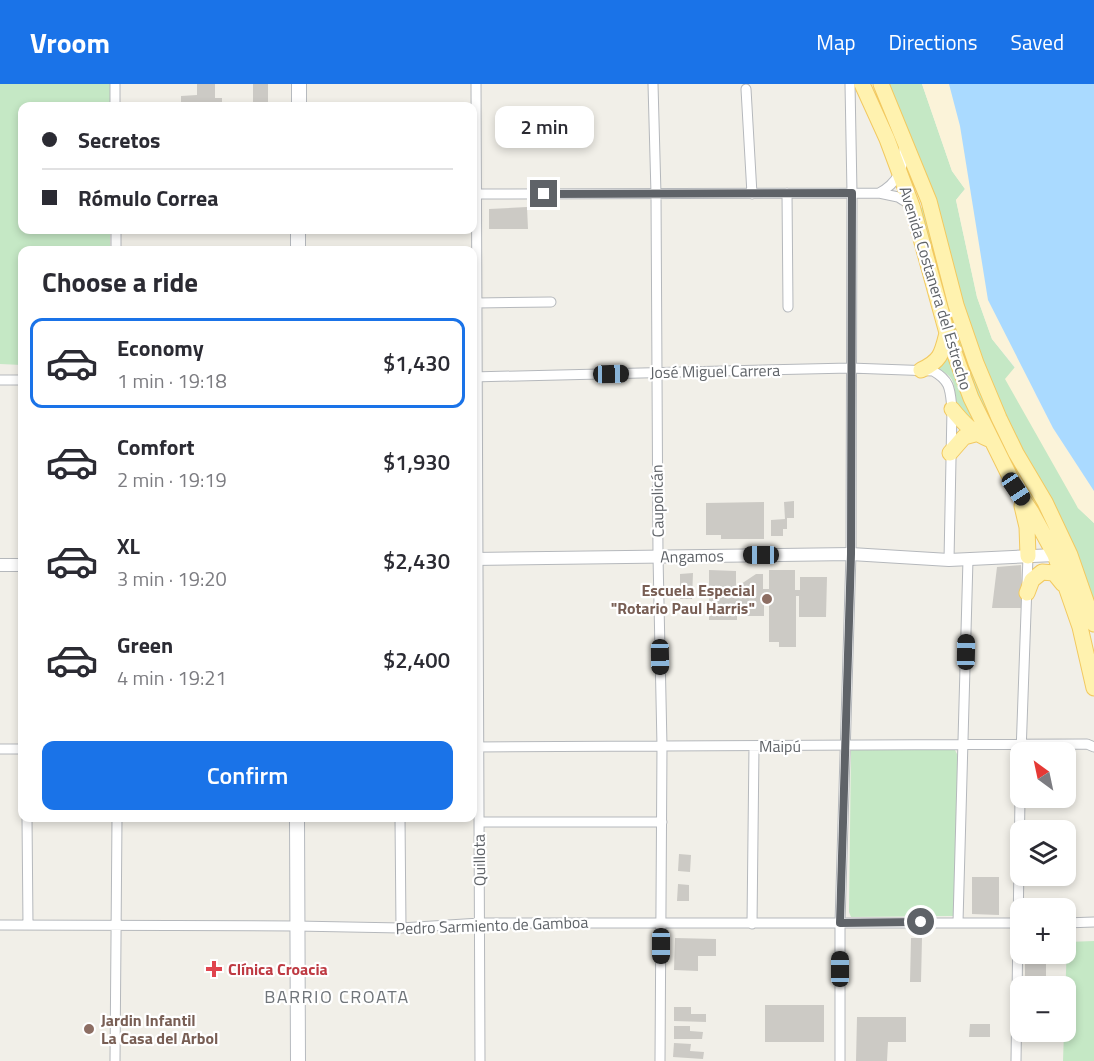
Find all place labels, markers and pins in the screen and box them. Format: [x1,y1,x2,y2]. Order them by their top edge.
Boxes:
place label: Escuela Especial "Rotario Paul Harris" [611,578,755,620]
marker: Escuela Especial "Rotario Paul Harris" [760,592,774,606]
place label: Clínica Croacia [228,957,328,981]
marker: Clínica Croacia [205,960,223,978]
place label: Jardin Infantil La Casa del Arbol [101,1008,218,1050]
marker: Jardin Infantil La Casa del Arbol [82,1022,96,1036]

